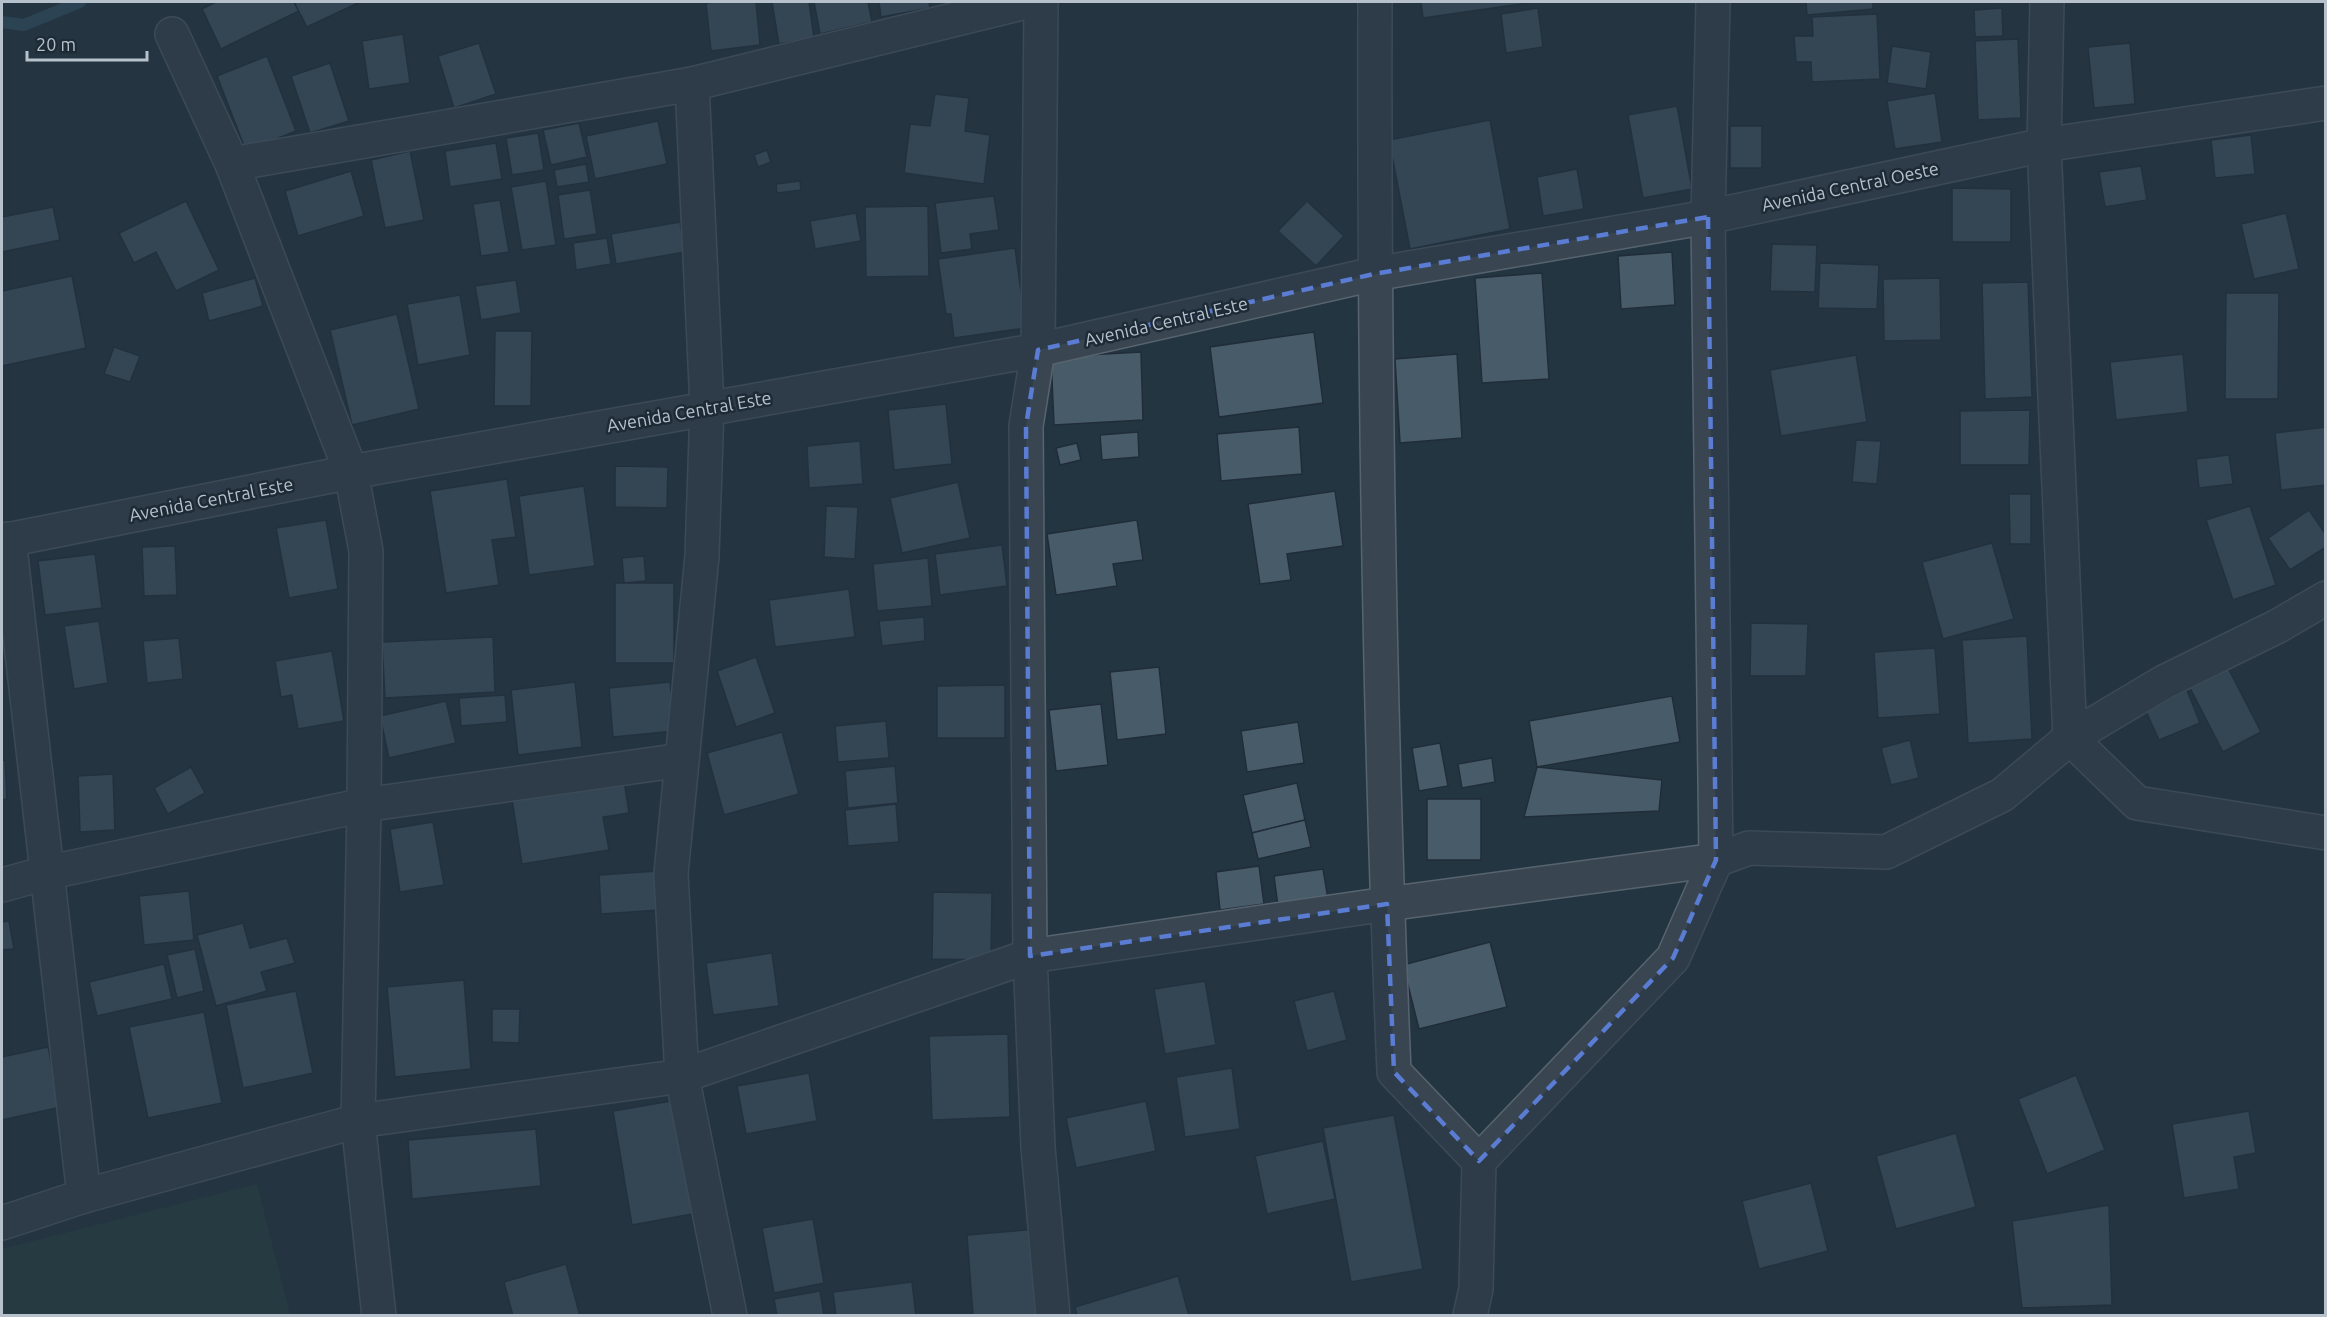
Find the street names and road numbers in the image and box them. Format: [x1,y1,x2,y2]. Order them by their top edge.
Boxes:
street label: Avenida Central Oeste [1760,157,1940,215]
street label: Avenida Central Este [1082,292,1250,350]
street label: Avenida Central Este [605,387,773,435]
street label: Avenida Central Este [127,473,295,525]

